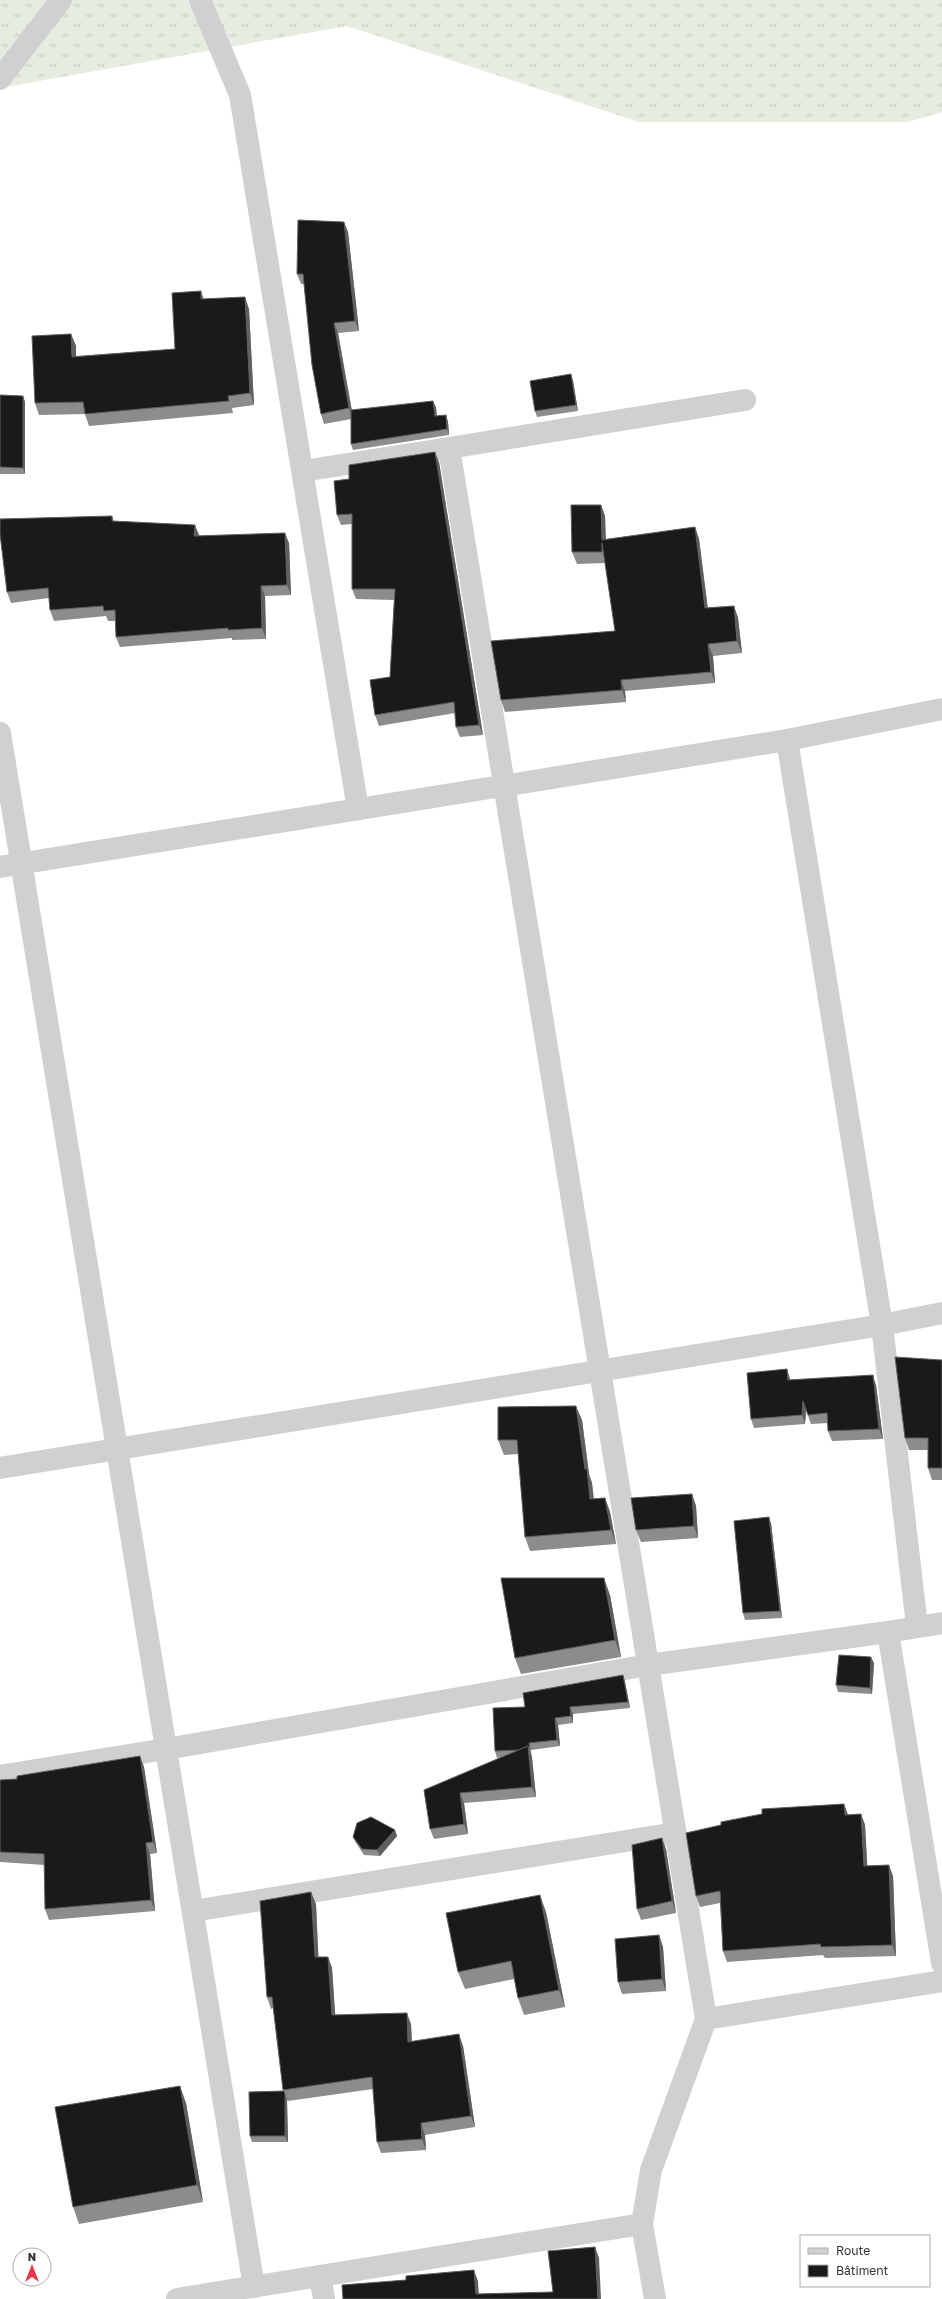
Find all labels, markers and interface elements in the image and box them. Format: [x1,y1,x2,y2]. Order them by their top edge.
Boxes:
legend [800,2235,930,2287]
text: Route [836,2243,870,2258]
north arrow [12,2247,52,2287]
text: N [28,2250,36,2263]
text: Bâtiment [836,2263,889,2278]

